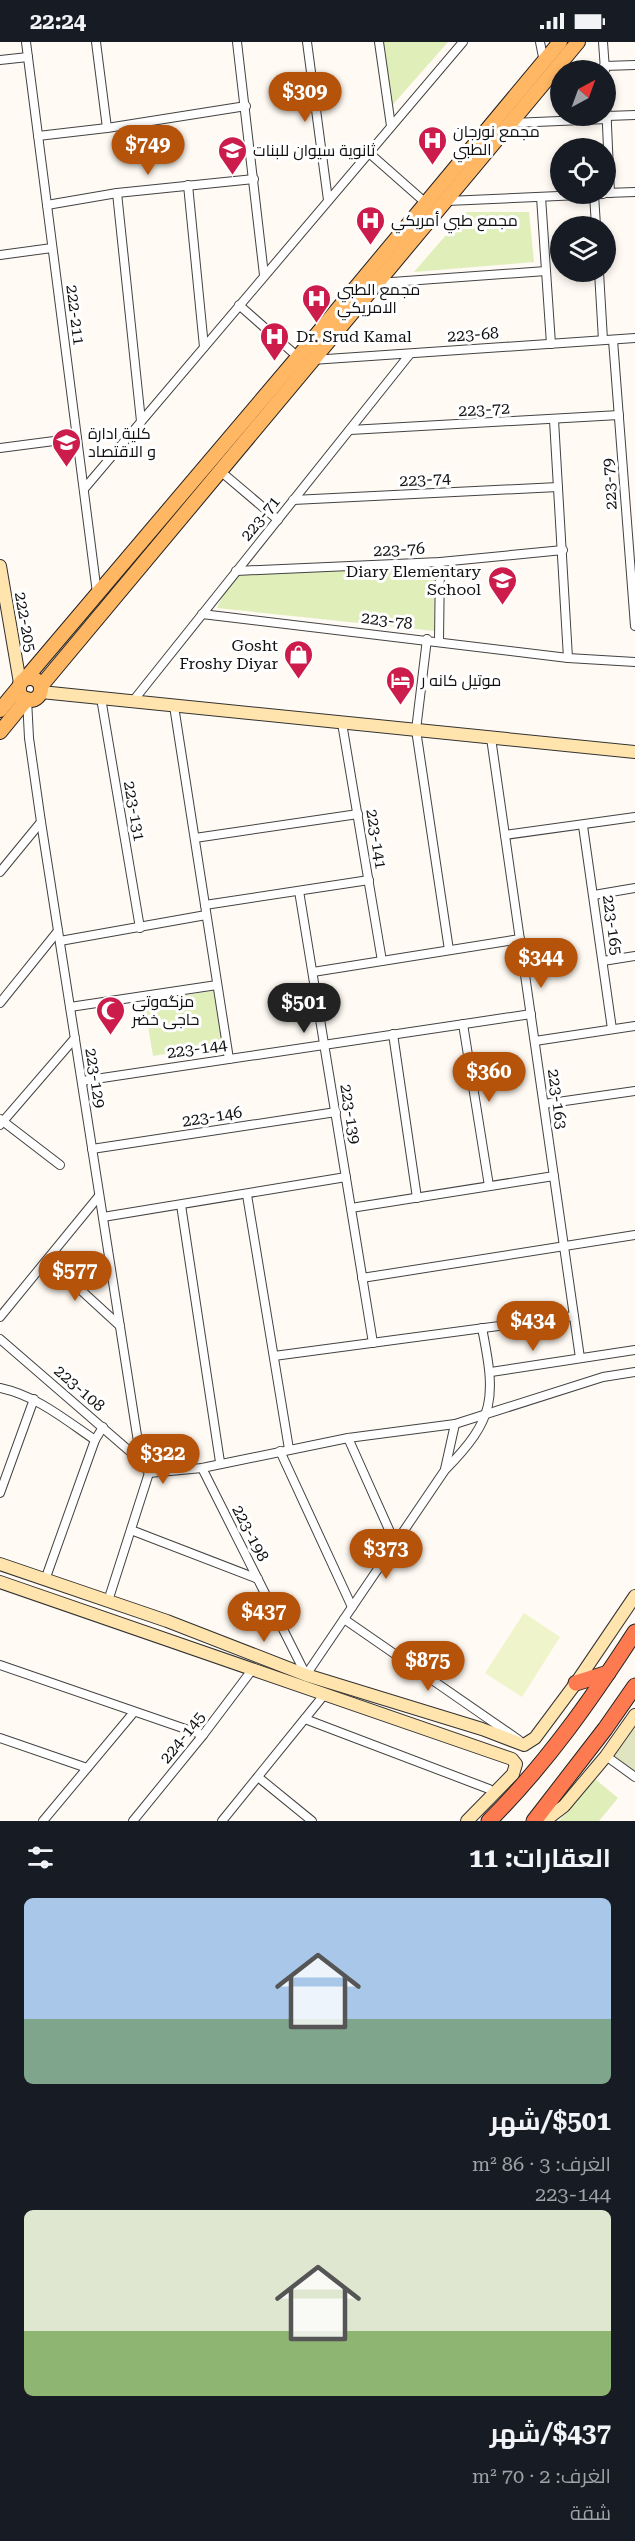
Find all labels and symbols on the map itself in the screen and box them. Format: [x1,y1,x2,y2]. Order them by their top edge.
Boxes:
north arrow [550,60,616,126]
pin: $309 [269,72,341,123]
place label: مجمع نورجان الطبي [453,122,540,163]
hospital icon: مجمع نورجان الطبي [416,124,448,166]
pin: $749 [112,125,184,176]
school or university icon: ثانوية سيوان للبنات [216,134,248,176]
place label: ثانوية سيوان للبنات [253,141,376,161]
hospital icon: مجمع طبي أمریکي [354,204,386,246]
place label: مجمع طبي أمریکي [391,211,518,234]
place label: مجمع الطبي الامريكي [337,280,420,321]
hospital icon: مجمع الطبي الامريكي [300,282,332,324]
street label: 222-211 [62,284,89,346]
hospital icon: Dr. Srud Kamal [259,320,291,362]
street label: 223-68 [447,323,500,346]
place label: Dr. Srud Kamal [296,327,412,346]
street label: 223-72 [458,399,510,420]
place label: كلية ادارة و الاقتصاد [88,424,156,461]
school or university icon: كلية ادارة و الاقتصاد [51,426,83,468]
street label: 223-79 [598,457,621,510]
street label: 223-74 [399,469,451,490]
street label: 223-71 [237,492,284,544]
street label: 223-76 [373,539,425,560]
place label: Diary Elementary School [346,562,482,599]
school or university icon: Diary Elementary School [486,564,518,606]
street label: 222-205 [11,590,40,654]
street label: 223-78 [360,608,414,633]
place label: Gosht Froshy Diyar [179,636,278,673]
shop icon: Gosht Froshy Diyar [283,638,315,680]
hotel icon: موتيل كانه ر [384,664,416,706]
place label: موتيل كانه ر [420,671,501,691]
street label: 223-131 [120,779,149,843]
street label: 223-141 [362,808,391,871]
street label: 223-165 [599,894,626,957]
pin: $344 [505,938,577,989]
pin: $501 [268,983,340,1034]
place label: مزگه‌وتی حاجی خضر [131,992,199,1030]
mosque icon: مزگه‌وتی حاجی خضر [95,994,127,1036]
street label: 223-144 [166,1035,229,1062]
street label: 223-129 [81,1047,110,1110]
pin: $360 [453,1052,525,1103]
street label: 223-163 [544,1068,571,1131]
street label: 223-139 [336,1083,365,1146]
street label: 223-146 [181,1102,244,1131]
pin: $577 [39,1251,111,1302]
pin: $434 [497,1301,569,1352]
street label: 223-108 [50,1361,109,1416]
pin: $322 [127,1434,199,1485]
street label: 223-198 [228,1502,273,1565]
pin: $373 [350,1529,422,1580]
pin: $437 [228,1592,300,1643]
pin: $875 [392,1641,464,1692]
street label: 224-145 [156,1708,209,1767]

